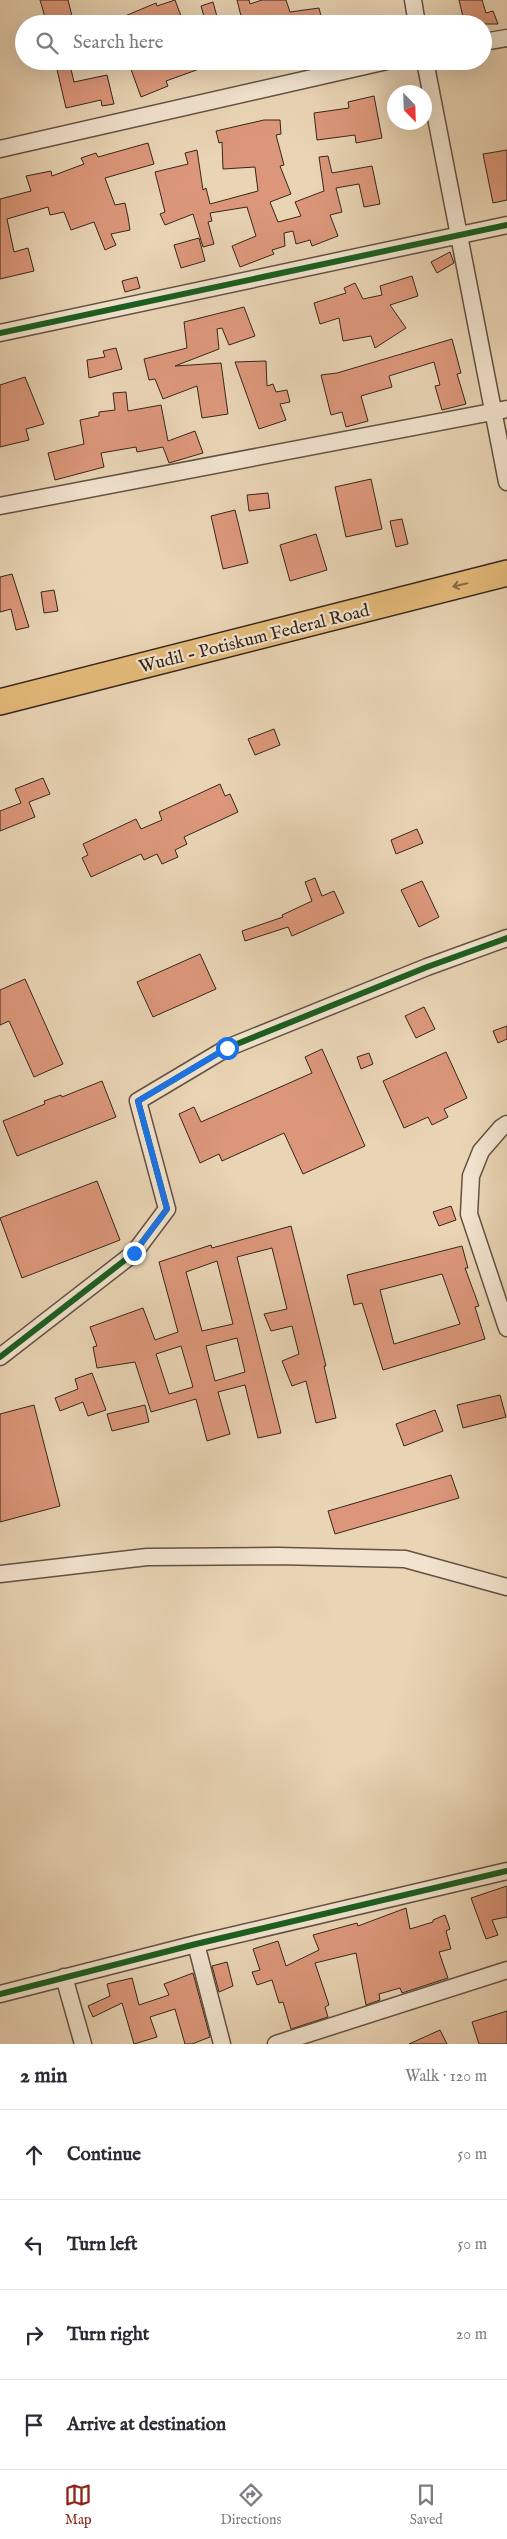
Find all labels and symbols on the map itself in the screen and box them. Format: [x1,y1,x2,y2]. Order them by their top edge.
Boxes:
north arrow [387,85,432,130]
one-way arrow [452,581,468,590]
street label: Wudil - Potiskum Federal Road [137,600,372,679]
route start [216,1037,239,1060]
route end [123,1242,146,1265]

